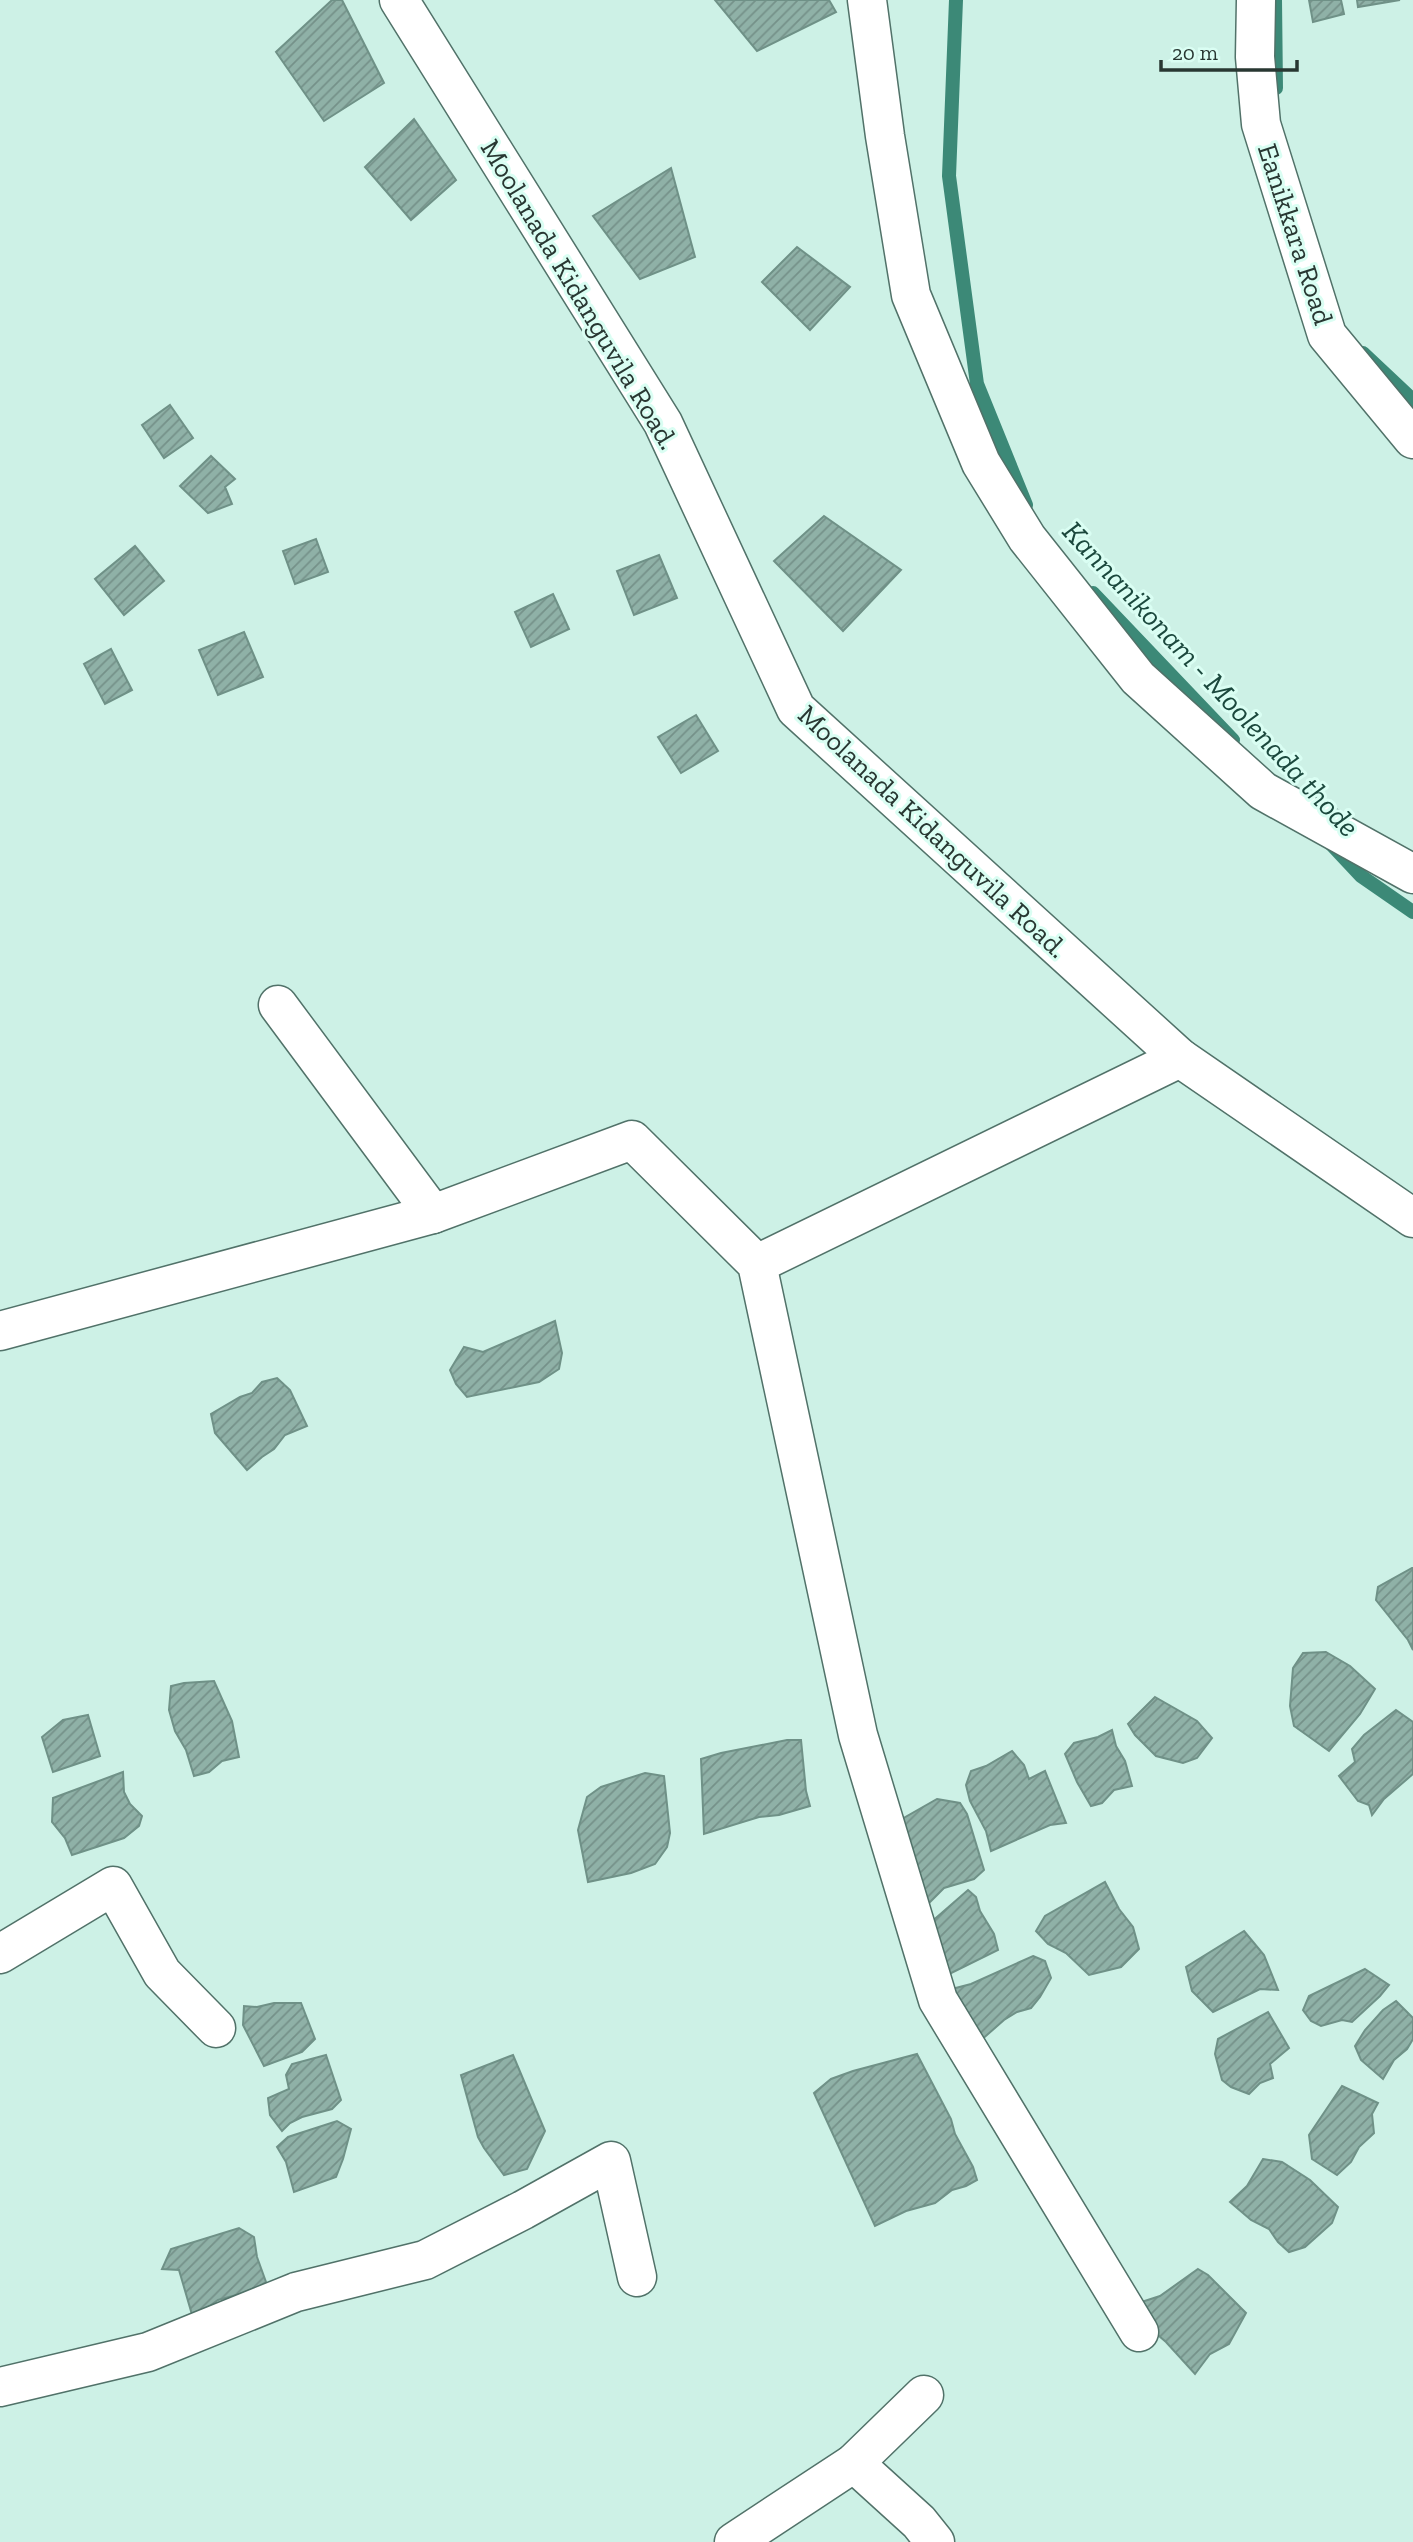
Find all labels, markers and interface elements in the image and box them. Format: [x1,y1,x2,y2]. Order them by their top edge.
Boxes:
scale bar [1161,28,1298,72]
text: 20 m [1172,40,1218,65]
street label: Moolanada Kidanguvila Road. [474,133,685,455]
street label: Eanikkara Road [1251,139,1340,329]
water label: Kannanikonam - Moolenada thode [1055,514,1367,844]
street label: Moolanada Kidanguvila Road. [791,698,1074,965]

